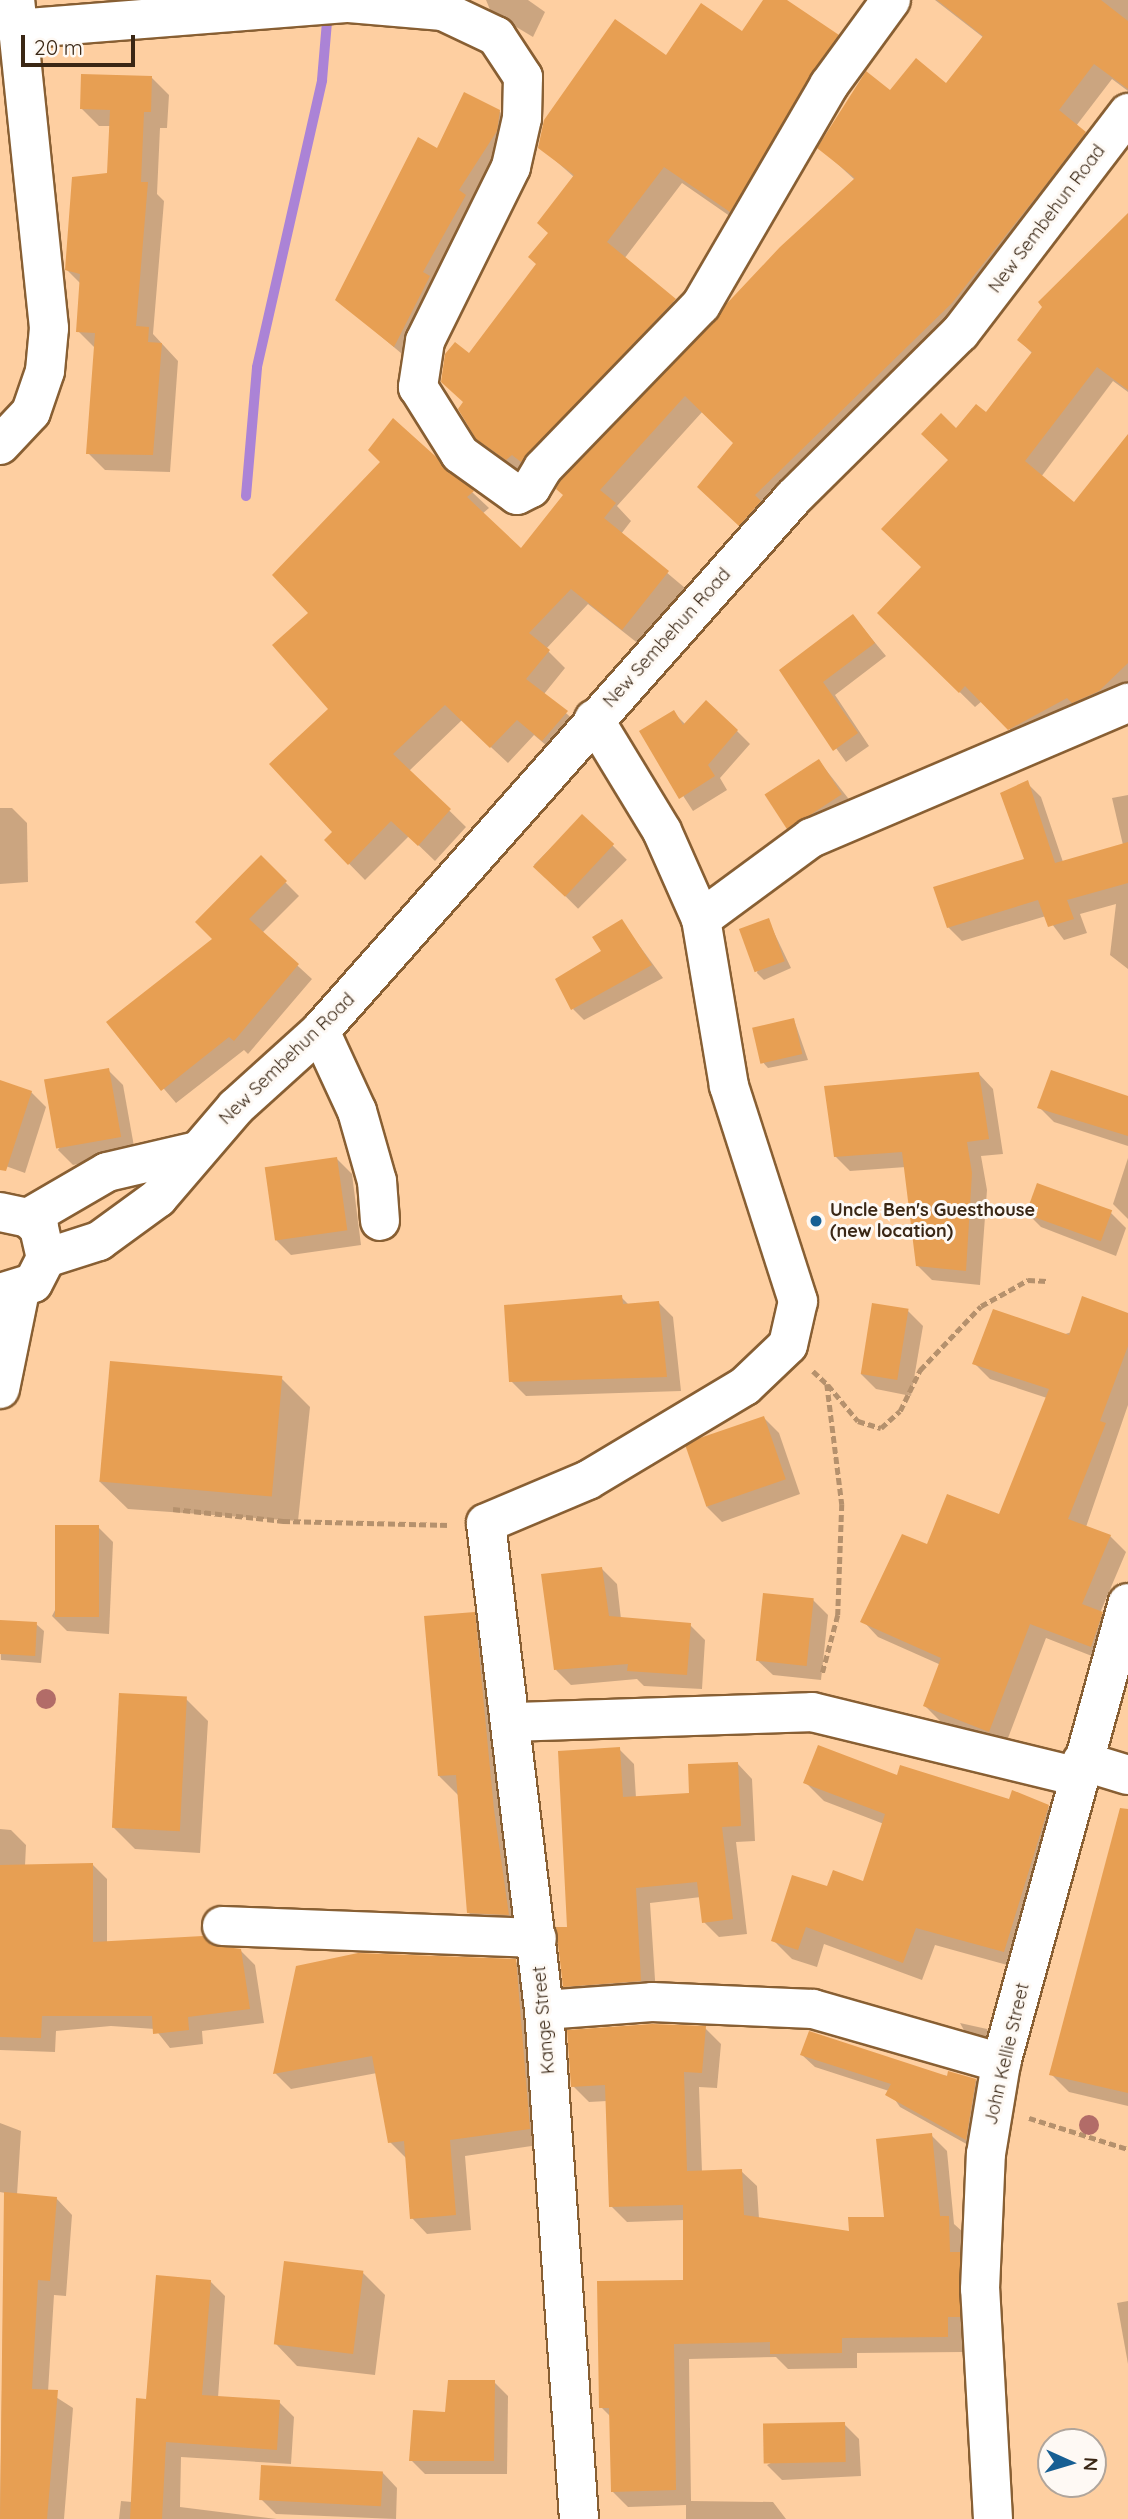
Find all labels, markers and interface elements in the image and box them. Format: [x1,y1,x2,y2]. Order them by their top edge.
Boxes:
scale bar [24,21,138,65]
text: 20 m [34,34,83,60]
street label: New Sembehun Road [984,141,1110,297]
street label: New Sembehun Road [599,564,735,712]
street label: New Sembehun Road [215,989,359,1129]
place label: Uncle Ben's Guesthouse (new location) [830,1200,1035,1242]
marker: Uncle Ben's Guesthouse (new location) [808,1213,824,1229]
street label: Kange Street [529,1965,559,2075]
street label: John Kellie Street [980,1981,1034,2127]
north arrow [1037,2428,1107,2498]
text: N [1078,2457,1103,2472]

